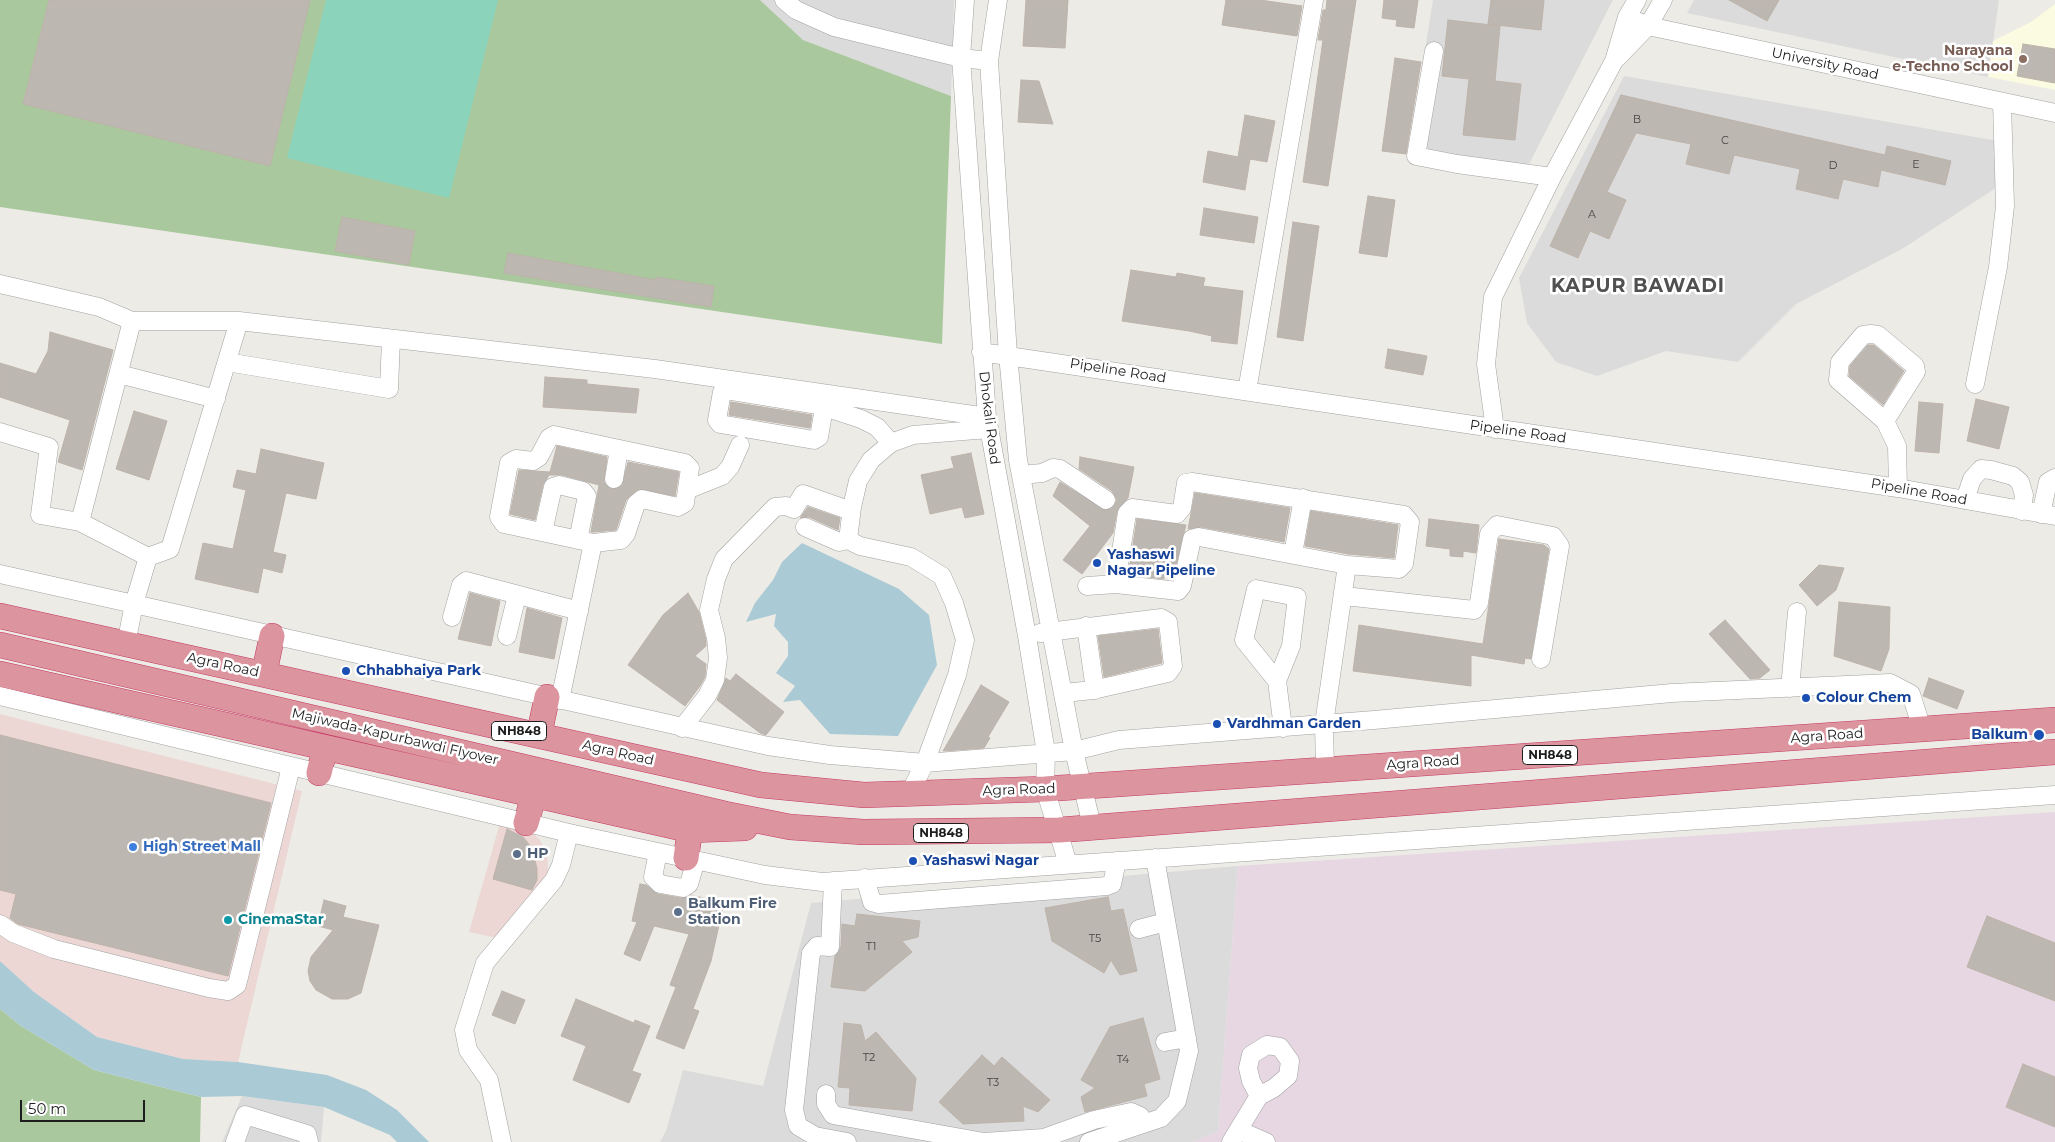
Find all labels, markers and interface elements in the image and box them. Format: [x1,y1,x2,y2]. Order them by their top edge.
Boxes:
place label: Narayana e-Techno School [1892,43,2013,75]
street label: University Road [1770,44,1880,84]
marker: Narayana e-Techno School [2017,53,2029,65]
house number: B [1633,113,1641,127]
house number: C [1721,134,1729,148]
house number: E [1912,158,1920,172]
house number: D [1828,159,1838,173]
house number: A [1588,208,1596,222]
district label: KAPUR BAWADI [1549,275,1727,297]
street label: Pipeline Road [1069,355,1167,387]
street label: Dhokali Road [975,370,1003,466]
street label: Pipeline Road [1469,417,1567,447]
street label: Pipeline Road [1870,475,1968,509]
place label: Yashaswi Nagar Pipeline [1107,547,1215,580]
marker: Yashaswi Nagar Pipeline [1091,557,1103,569]
street label: Agra Road [185,649,261,681]
place label: Chhabhaiya Park [356,663,481,679]
marker: Chhabhaiya Park [340,665,352,677]
place label: Colour Chem [1816,690,1911,706]
marker: Colour Chem [1800,692,1812,704]
street label: Majiwada-Kapurbawdi Flyover [290,705,500,769]
place label: Vardhman Garden [1227,716,1361,732]
marker: Vardhman Garden [1211,718,1223,730]
road number: NH848 [492,721,546,740]
street label: Agra Road [1790,725,1864,747]
place label: Balkum [1971,727,2028,743]
marker: Balkum [2032,728,2046,742]
street label: Agra Road [580,737,656,769]
road number: NH848 [1522,746,1578,764]
street label: Agra Road [1386,752,1460,774]
street label: Agra Road [982,780,1056,800]
road number: NH848 [914,824,968,842]
place label: High Street Mall [143,839,261,855]
marker: High Street Mall [127,841,139,853]
place label: HP [527,846,549,862]
marker: HP [511,848,523,860]
place label: Yashaswi Nagar [923,853,1039,869]
marker: Yashaswi Nagar [907,855,919,867]
place label: Balkum Fire Station [688,896,777,929]
marker: Balkum Fire Station [672,906,684,918]
place label: CinemaStar [238,912,324,928]
marker: CinemaStar [222,914,234,926]
house number: T5 [1089,932,1101,946]
house number: T1 [866,940,876,954]
house number: T2 [863,1051,875,1065]
house number: T4 [1117,1053,1129,1067]
house number: T3 [987,1076,999,1090]
scale bar [22,1090,148,1122]
text: 50 m [28,1099,66,1118]

